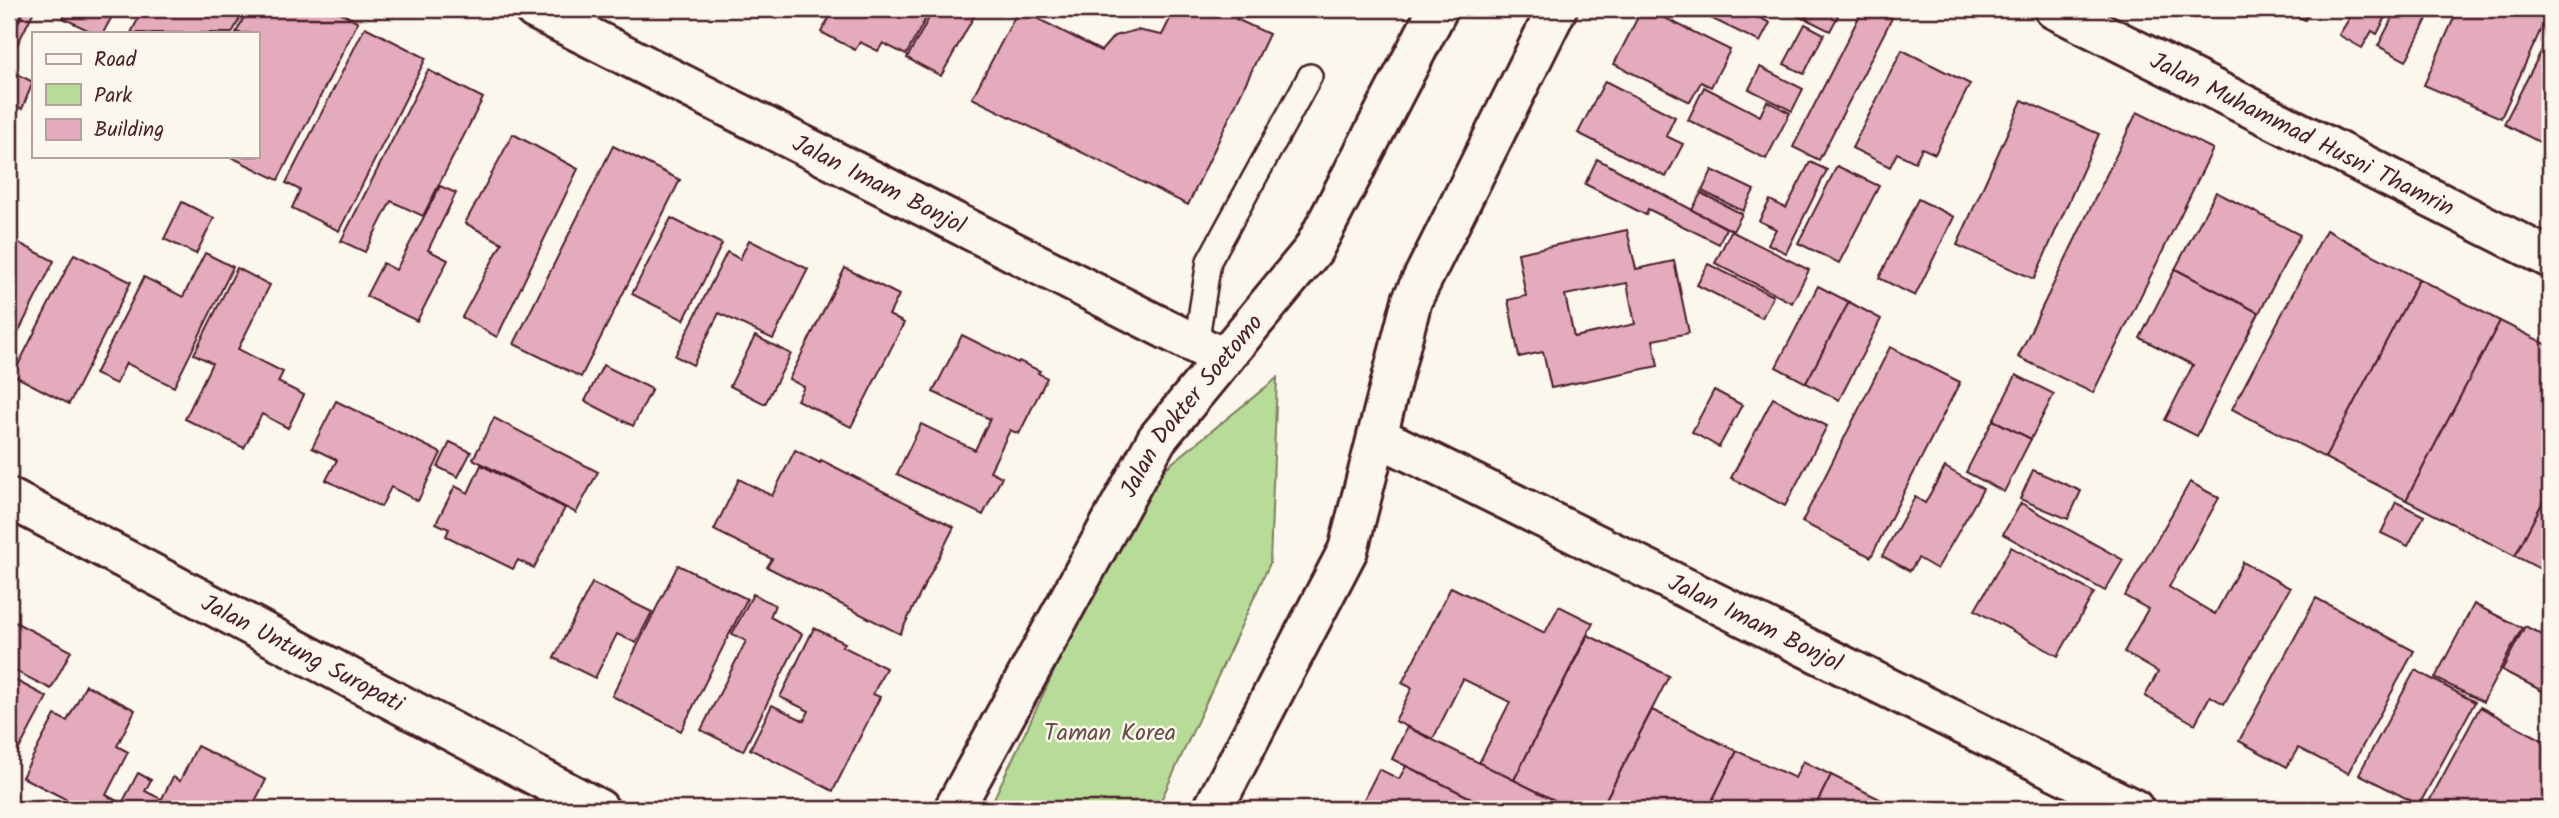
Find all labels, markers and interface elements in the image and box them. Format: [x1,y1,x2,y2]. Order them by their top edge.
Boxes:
legend [32,32,259,158]
street label: Jalan Muhammad Husni Thamrin [2143,42,2461,228]
text: Road [94,44,137,77]
text: Park [94,80,132,113]
text: Building [94,114,164,147]
street label: Jalan Imam Bonjol [785,125,972,246]
street label: Jalan Dokter Soetomo [1110,306,1274,505]
street label: Jalan Imam Bonjol [1661,564,1849,684]
street label: Jalan Untung Suropati [193,584,412,724]
park label: Taman Korea [1044,714,1176,753]

